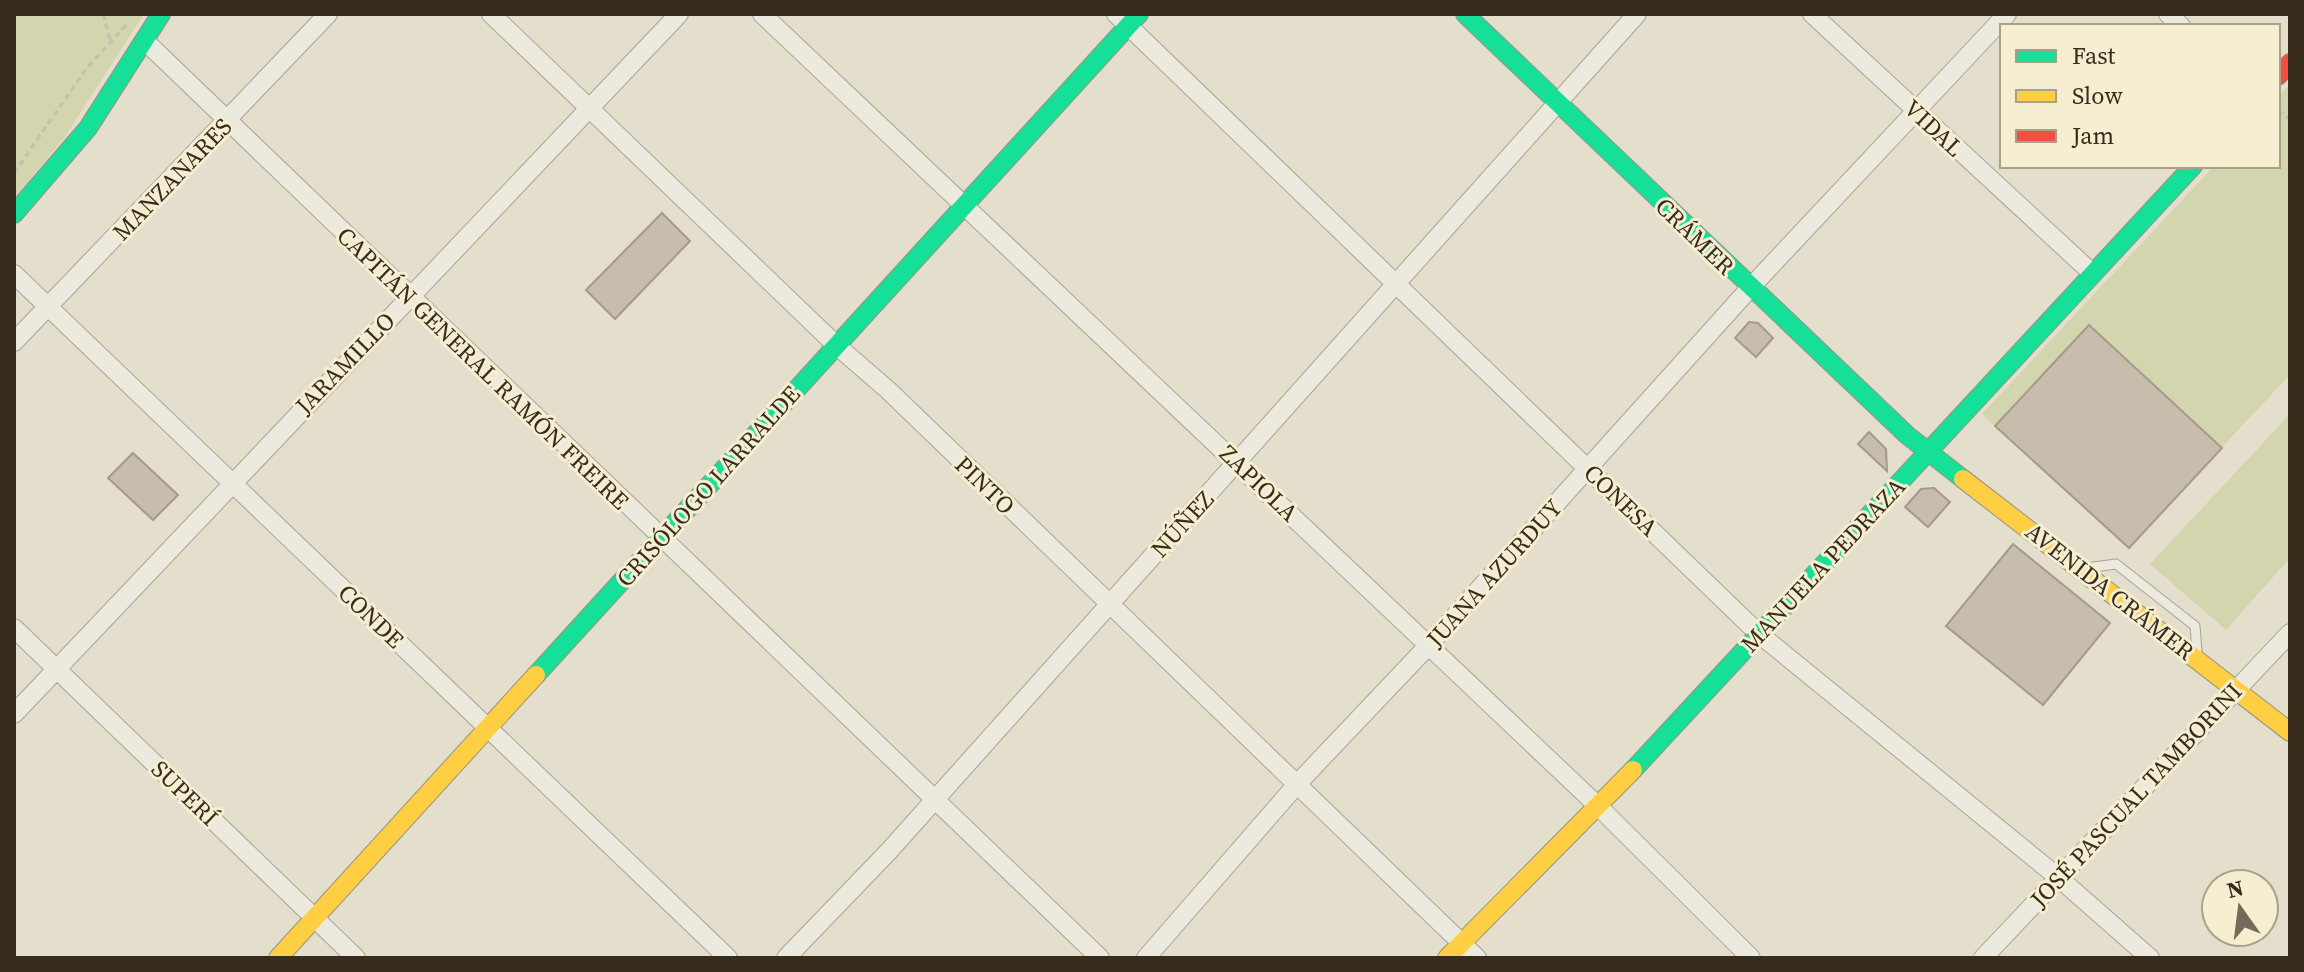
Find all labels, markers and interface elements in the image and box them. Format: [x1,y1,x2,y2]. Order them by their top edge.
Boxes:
legend [2000,24,2280,168]
text: Fast [2072,39,2116,72]
text: Slow [2072,79,2123,112]
street label: VIDAL [1897,92,1971,164]
street label: MANZANARES [105,110,239,248]
text: Jam [2071,119,2114,152]
street label: CRÁMER [1648,190,1742,282]
street label: CAPITÁN GENERAL RAMÓN FREIRE [330,219,636,517]
street label: JARAMILLO [287,305,402,422]
street label: CRISÓLOGO LARRALDE [609,378,807,594]
street label: ZAPIOLA [1212,437,1306,529]
street label: PINTO [948,448,1022,522]
street label: CONESA [1577,456,1665,544]
street label: MANUELA PEDRAZA [1733,470,1913,660]
street label: NÚÑEZ [1143,483,1221,565]
street label: JUANA AZURDUY [1418,492,1569,655]
street label: AVENIDA CRÁMER [2019,515,2201,668]
street label: CONDE [331,576,411,656]
street label: JOSÉ PASCUAL TAMBORINI [2024,677,2248,913]
street label: SUPERÍ [144,753,226,833]
north arrow [2200,868,2280,948]

